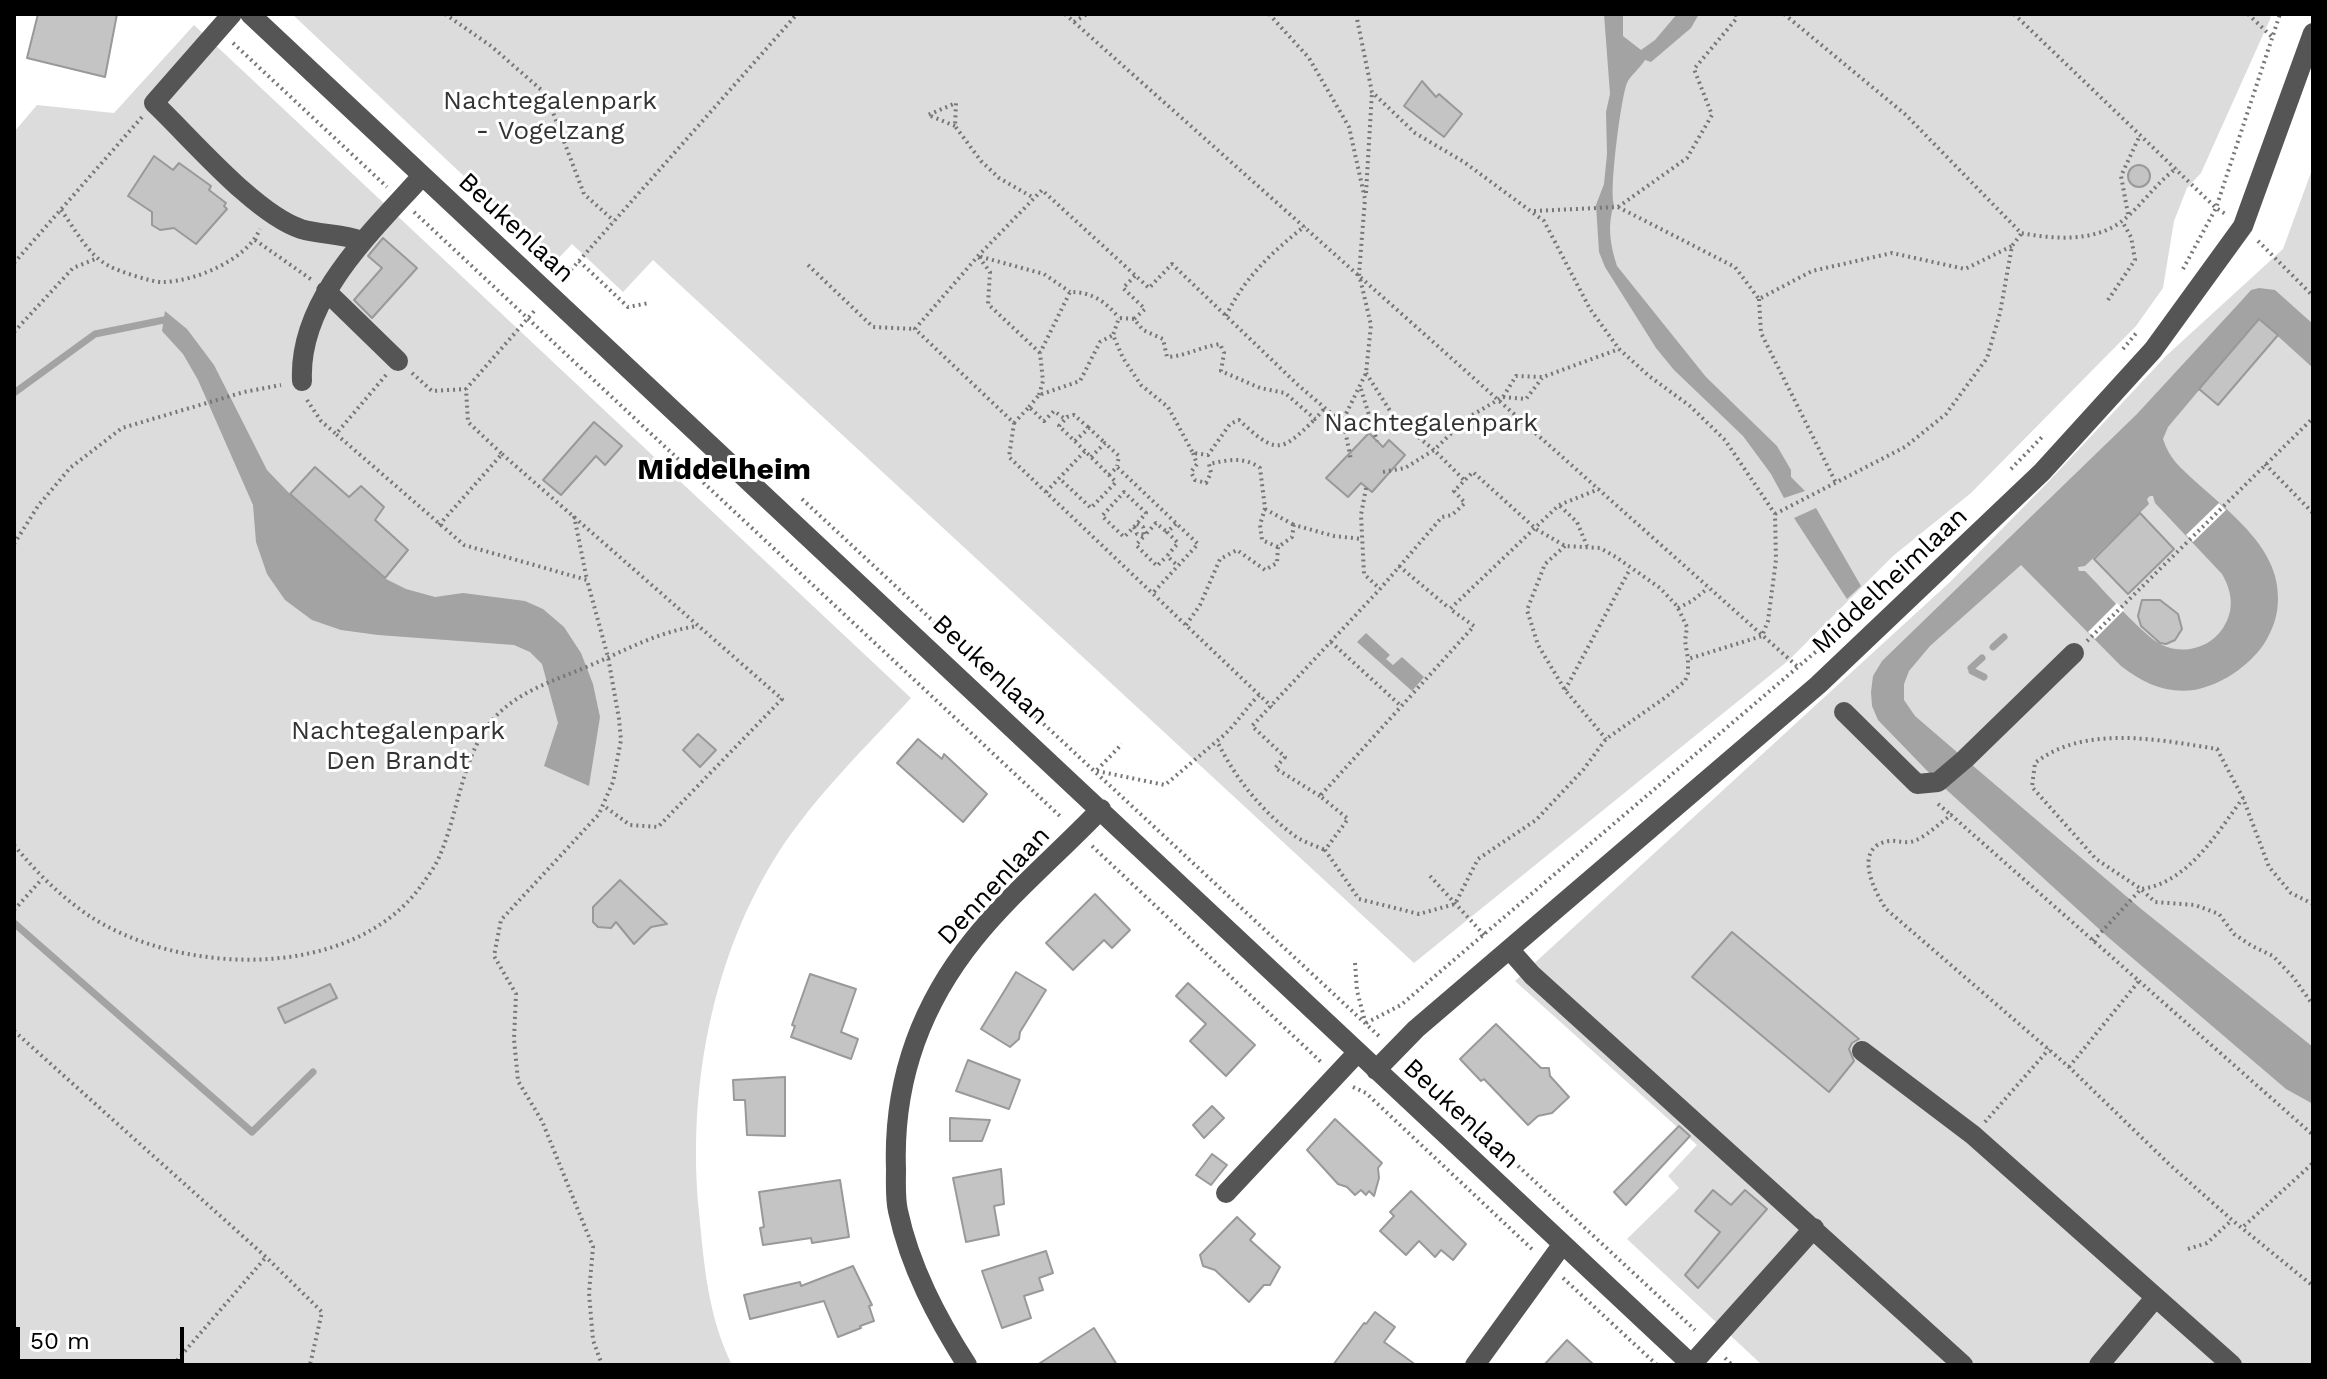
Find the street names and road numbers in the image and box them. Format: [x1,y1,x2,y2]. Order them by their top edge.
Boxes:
street label: Beukenlaan [452,167,580,289]
street label: Middelheimlaan [1806,501,1974,661]
street label: Beukenlaan [926,609,1054,731]
street label: Dennenlaan [931,820,1057,952]
street label: Beukenlaan [1397,1053,1525,1175]

